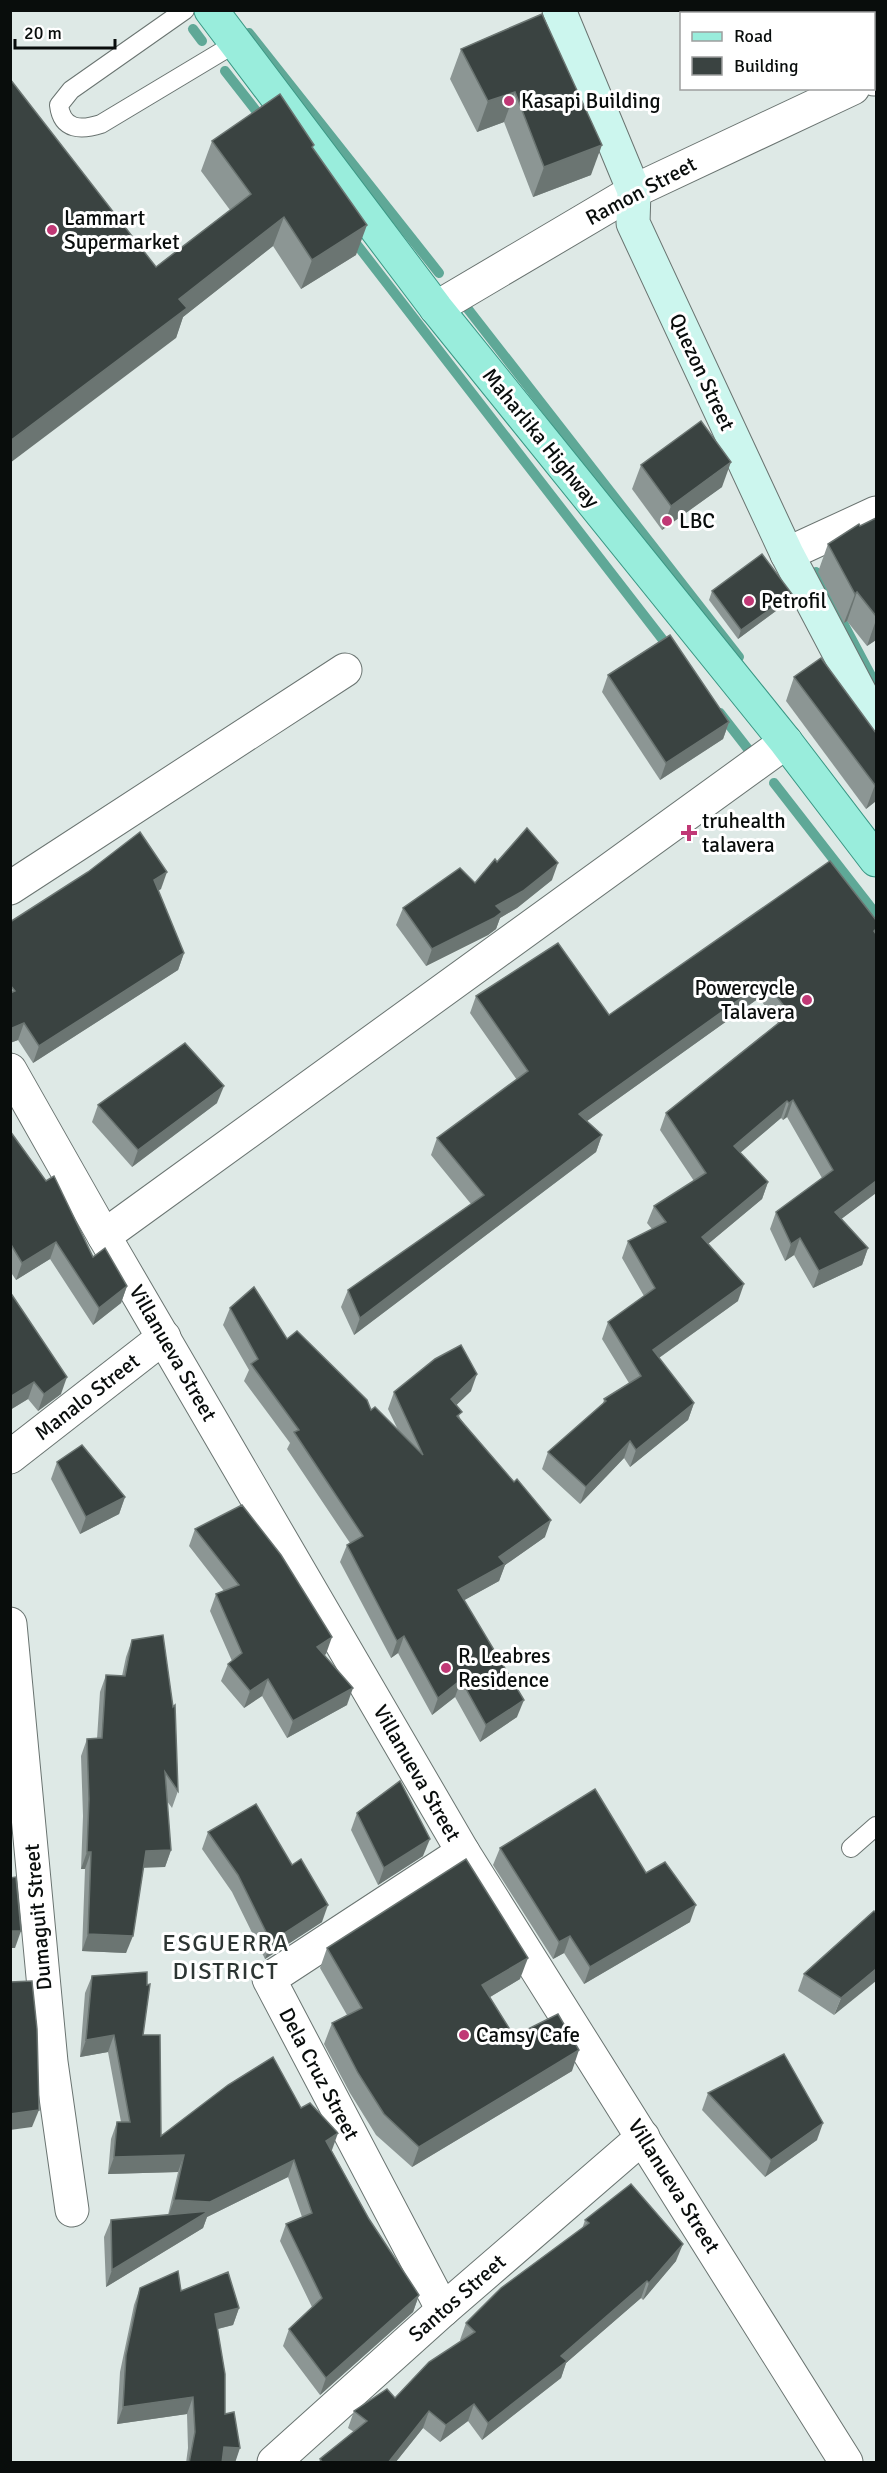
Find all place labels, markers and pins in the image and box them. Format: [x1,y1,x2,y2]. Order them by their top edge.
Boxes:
place label: Kasapi Building [521,88,661,114]
marker: Kasapi Building [502,94,516,108]
place label: Lammart Supermarket [64,205,180,255]
marker: Lammart Supermarket [45,223,59,237]
place label: LBC [679,508,715,534]
marker: LBC [660,514,674,528]
place label: Petrofil [761,588,827,614]
marker: Petrofil [742,594,756,608]
place label: truhealth talavera [702,808,786,858]
marker: truhealth talavera [680,824,698,842]
place label: Powercycle Talavera [694,975,795,1025]
marker: Powercycle Talavera [800,993,814,1007]
place label: R. Leabres Residence [458,1643,550,1693]
marker: R. Leabres Residence [439,1661,453,1675]
place label: Camsy Cafe [476,2022,580,2048]
marker: Camsy Cafe [457,2028,471,2042]

